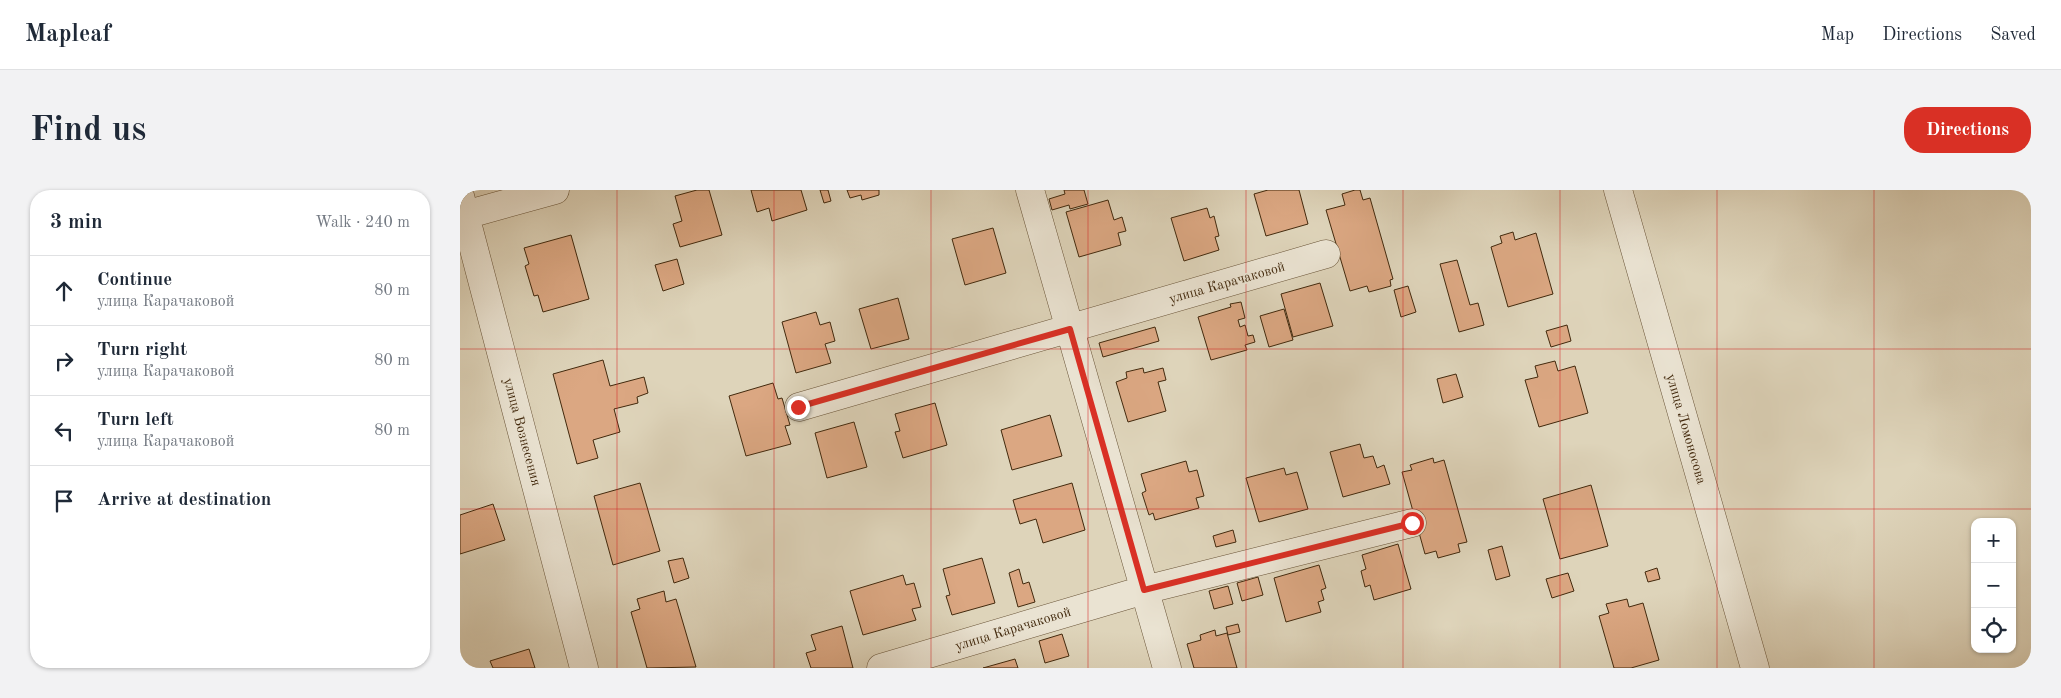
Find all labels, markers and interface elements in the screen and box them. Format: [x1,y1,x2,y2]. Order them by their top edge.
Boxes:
text: Mapleaf [25,23,111,47]
text: Map [1821,26,1854,44]
text: Directions [1882,26,1962,44]
text: Saved [1990,26,2036,44]
button: Directions [1904,107,2031,153]
text: Find us [30,113,146,148]
text: 3 min [50,212,103,233]
text: Walk · 240 m [315,215,410,231]
street label: улица Карачаковой [1167,260,1287,306]
text: Continue [97,271,172,290]
icon: ahead [50,277,78,305]
text: 80 m [374,283,410,299]
text: улица Карачаковой [97,294,234,310]
text: Turn right [97,341,187,360]
icon: right [50,347,78,375]
text: 80 m [374,353,410,369]
text: улица Карачаковой [97,364,234,380]
street label: улица Ломоносова [1664,372,1708,486]
street label: улица Вознесения [501,376,543,488]
route end [787,396,810,419]
text: Turn left [97,411,174,430]
icon: left [50,417,78,445]
text: 80 m [374,423,410,439]
text: улица Карачаковой [97,434,234,450]
icon: arrive [50,487,78,515]
text: Arrive at destination [97,491,271,510]
route start [1401,512,1424,535]
map controls [1971,518,2016,653]
button: + [1971,518,2016,563]
button: − [1971,563,2016,608]
street label: улица Карачаковой [954,605,1072,653]
button: locate [1971,608,2016,653]

